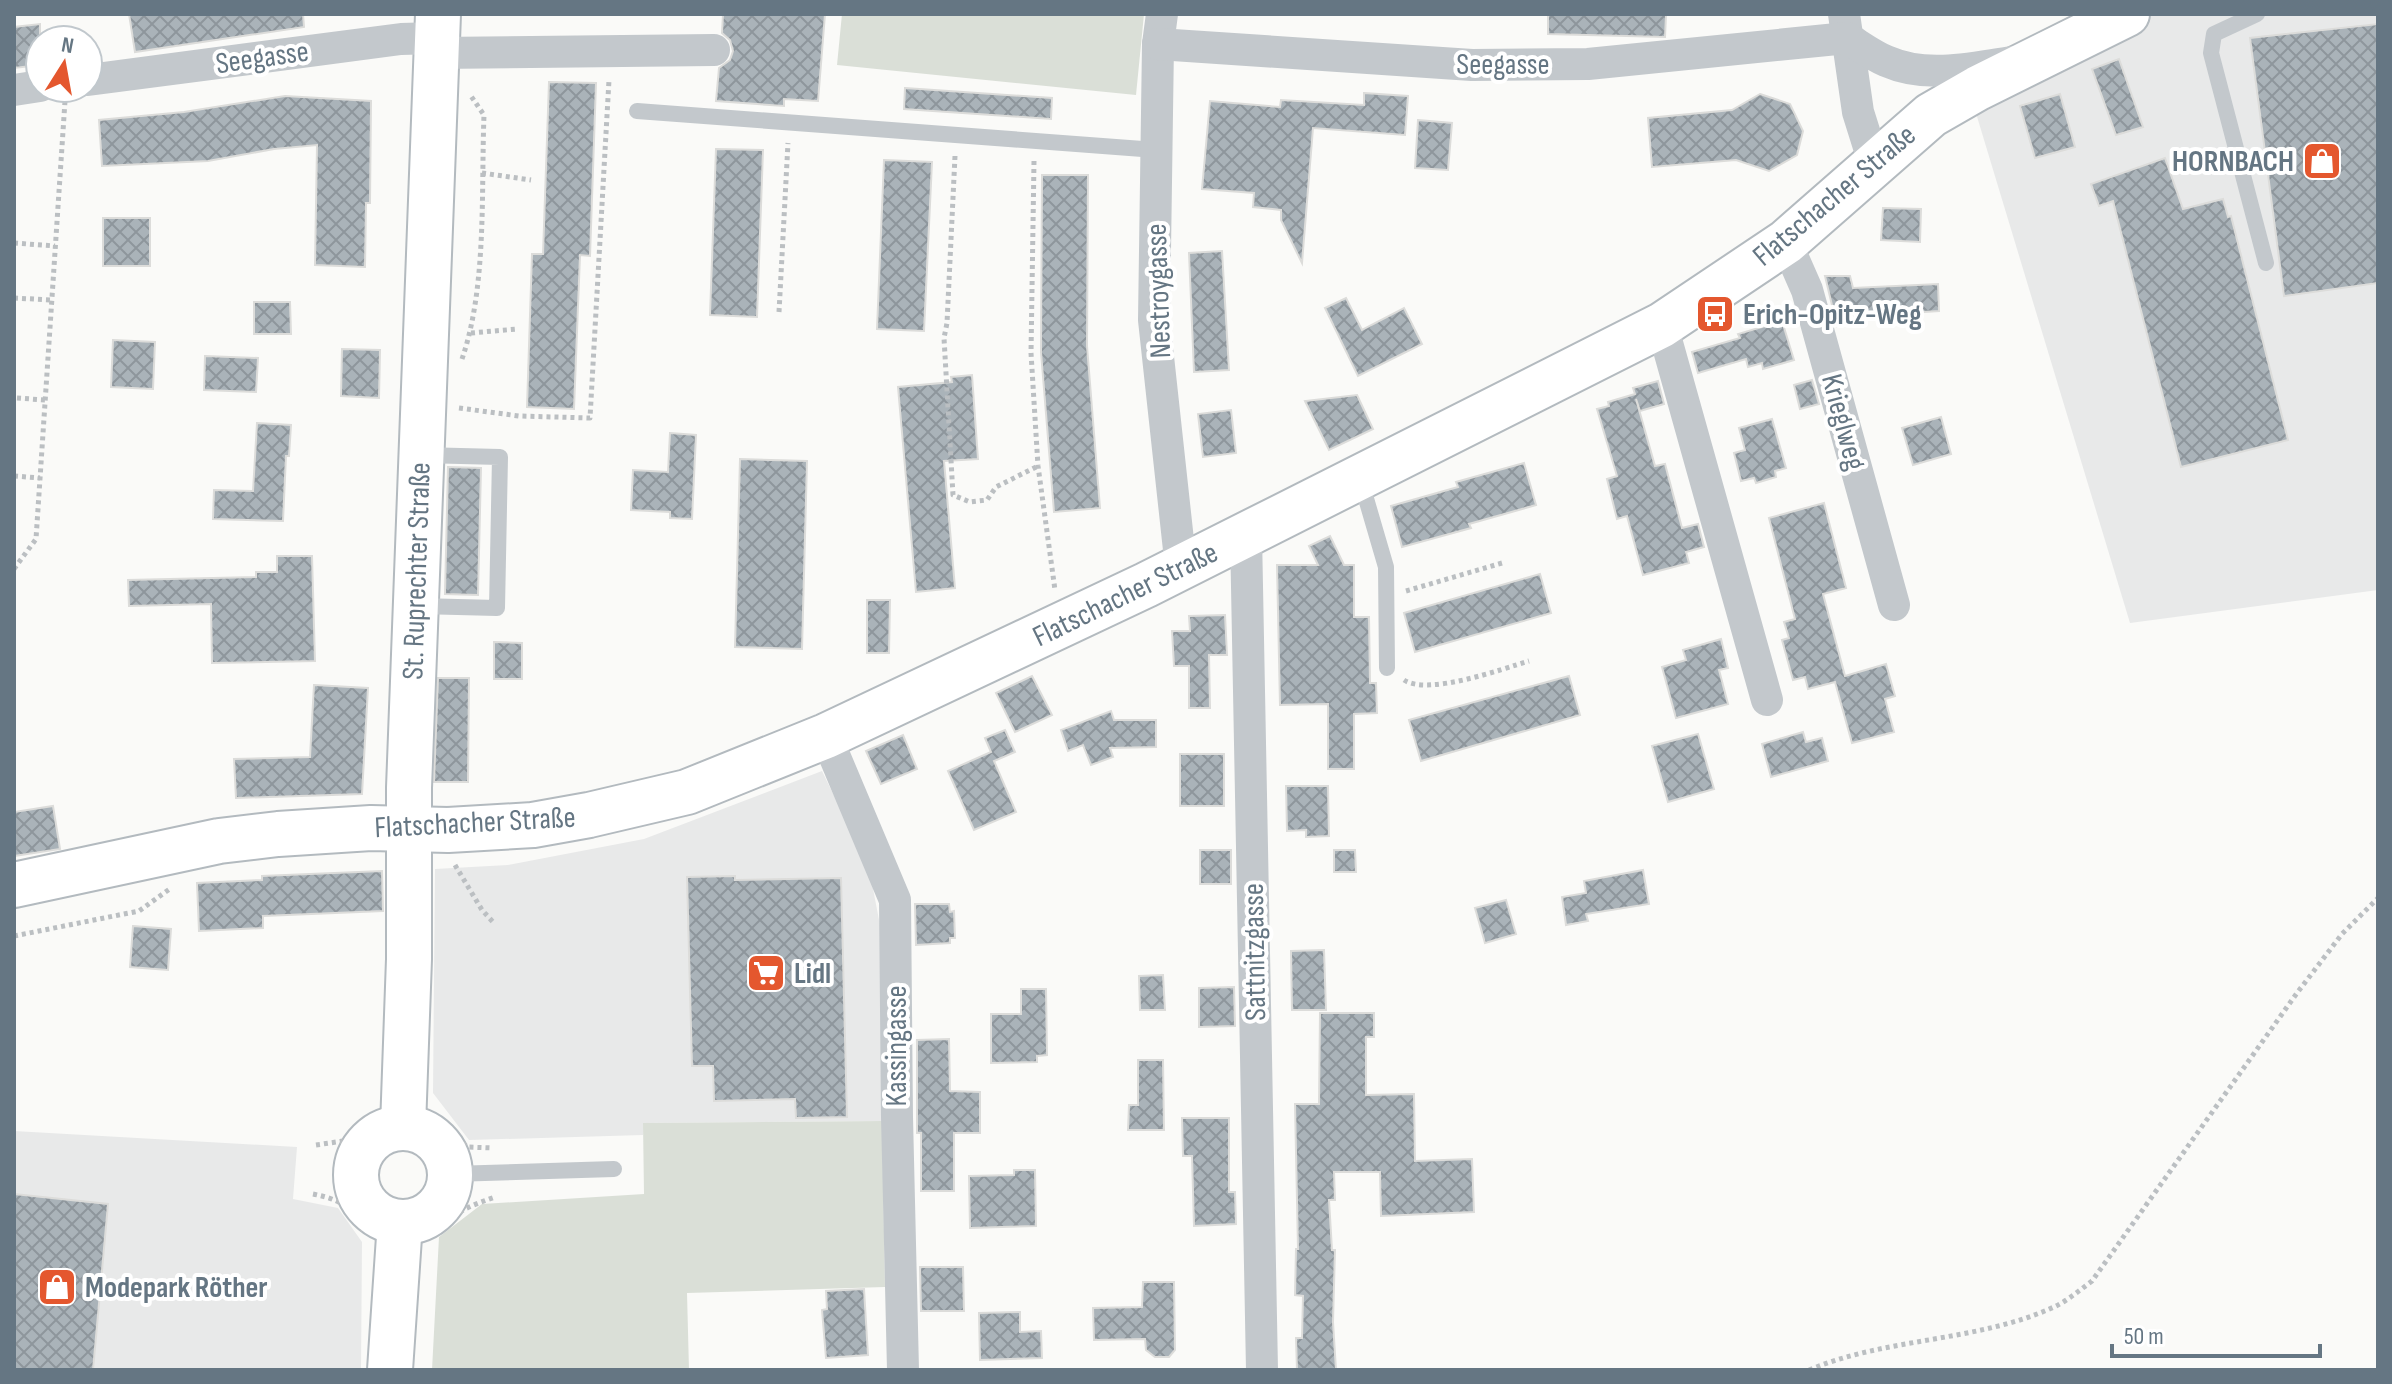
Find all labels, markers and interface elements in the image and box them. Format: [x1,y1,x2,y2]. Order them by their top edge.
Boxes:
north arrow [24,24,104,104]
text: N [59,31,76,60]
street label: Seegasse [213,34,311,82]
street label: Seegasse [1456,47,1550,83]
street label: Flatschacher Straße [1746,117,1923,274]
shop icon: HORNBACH [2301,140,2343,182]
place label: HORNBACH [2172,144,2294,180]
street label: Nestroygasse [1139,223,1179,359]
bus stop icon: Erich-Opitz-Weg [1694,293,1736,335]
place label: Erich-Opitz-Weg [1743,297,1922,333]
street label: Krieglweg [1813,370,1873,474]
street label: St. Ruprechter Straße [395,462,439,680]
street label: Flatschacher Straße [1027,535,1224,655]
street label: Flatschacher Straße [374,800,576,846]
street label: Sattnitzgasse [1236,883,1274,1021]
supermarket icon: Lidl [745,952,787,994]
place label: Lidl [794,956,831,992]
street label: Kassingasse [879,986,915,1107]
shop icon: Modepark Röther [36,1266,78,1308]
place label: Modepark Röther [85,1270,268,1306]
scale bar [2112,1308,2320,1358]
text: 50 m [2124,1322,2164,1351]

